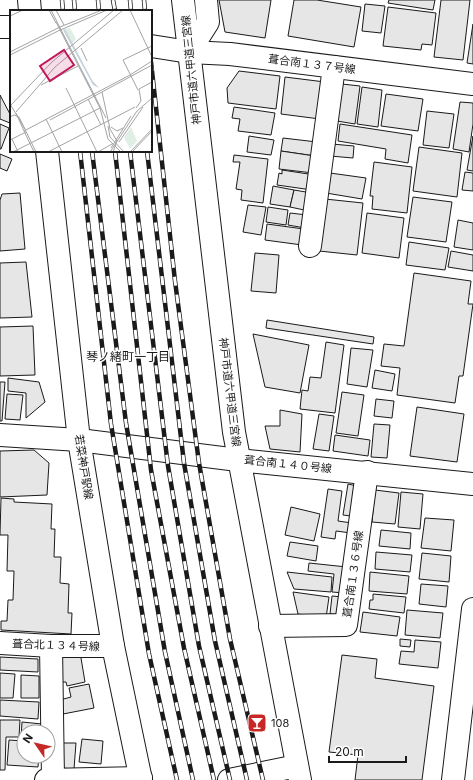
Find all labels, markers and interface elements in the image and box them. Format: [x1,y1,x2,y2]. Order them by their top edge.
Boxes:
inset map [10,10,152,152]
street label: 神戸市道六甲道三宮線 [178,15,204,125]
street label: 葺合南１３７号線 [267,52,357,76]
street label: 神戸市道六甲道三宮線 [216,337,244,447]
district label: 琴ノ緒町一丁目 [86,349,170,364]
street label: 若菜神戸駅線 [72,433,96,501]
street label: 葺合南１４０号線 [244,452,332,476]
street label: 葺合南１３６号線 [340,529,366,619]
street label: 葺合北１３４号線 [12,636,100,654]
bar icon: 108 [246,712,268,734]
place label: 108 [271,716,289,730]
north arrow [16,724,56,764]
text: N [20,731,36,746]
scale bar [329,738,406,764]
text: 20 m [335,744,364,759]

